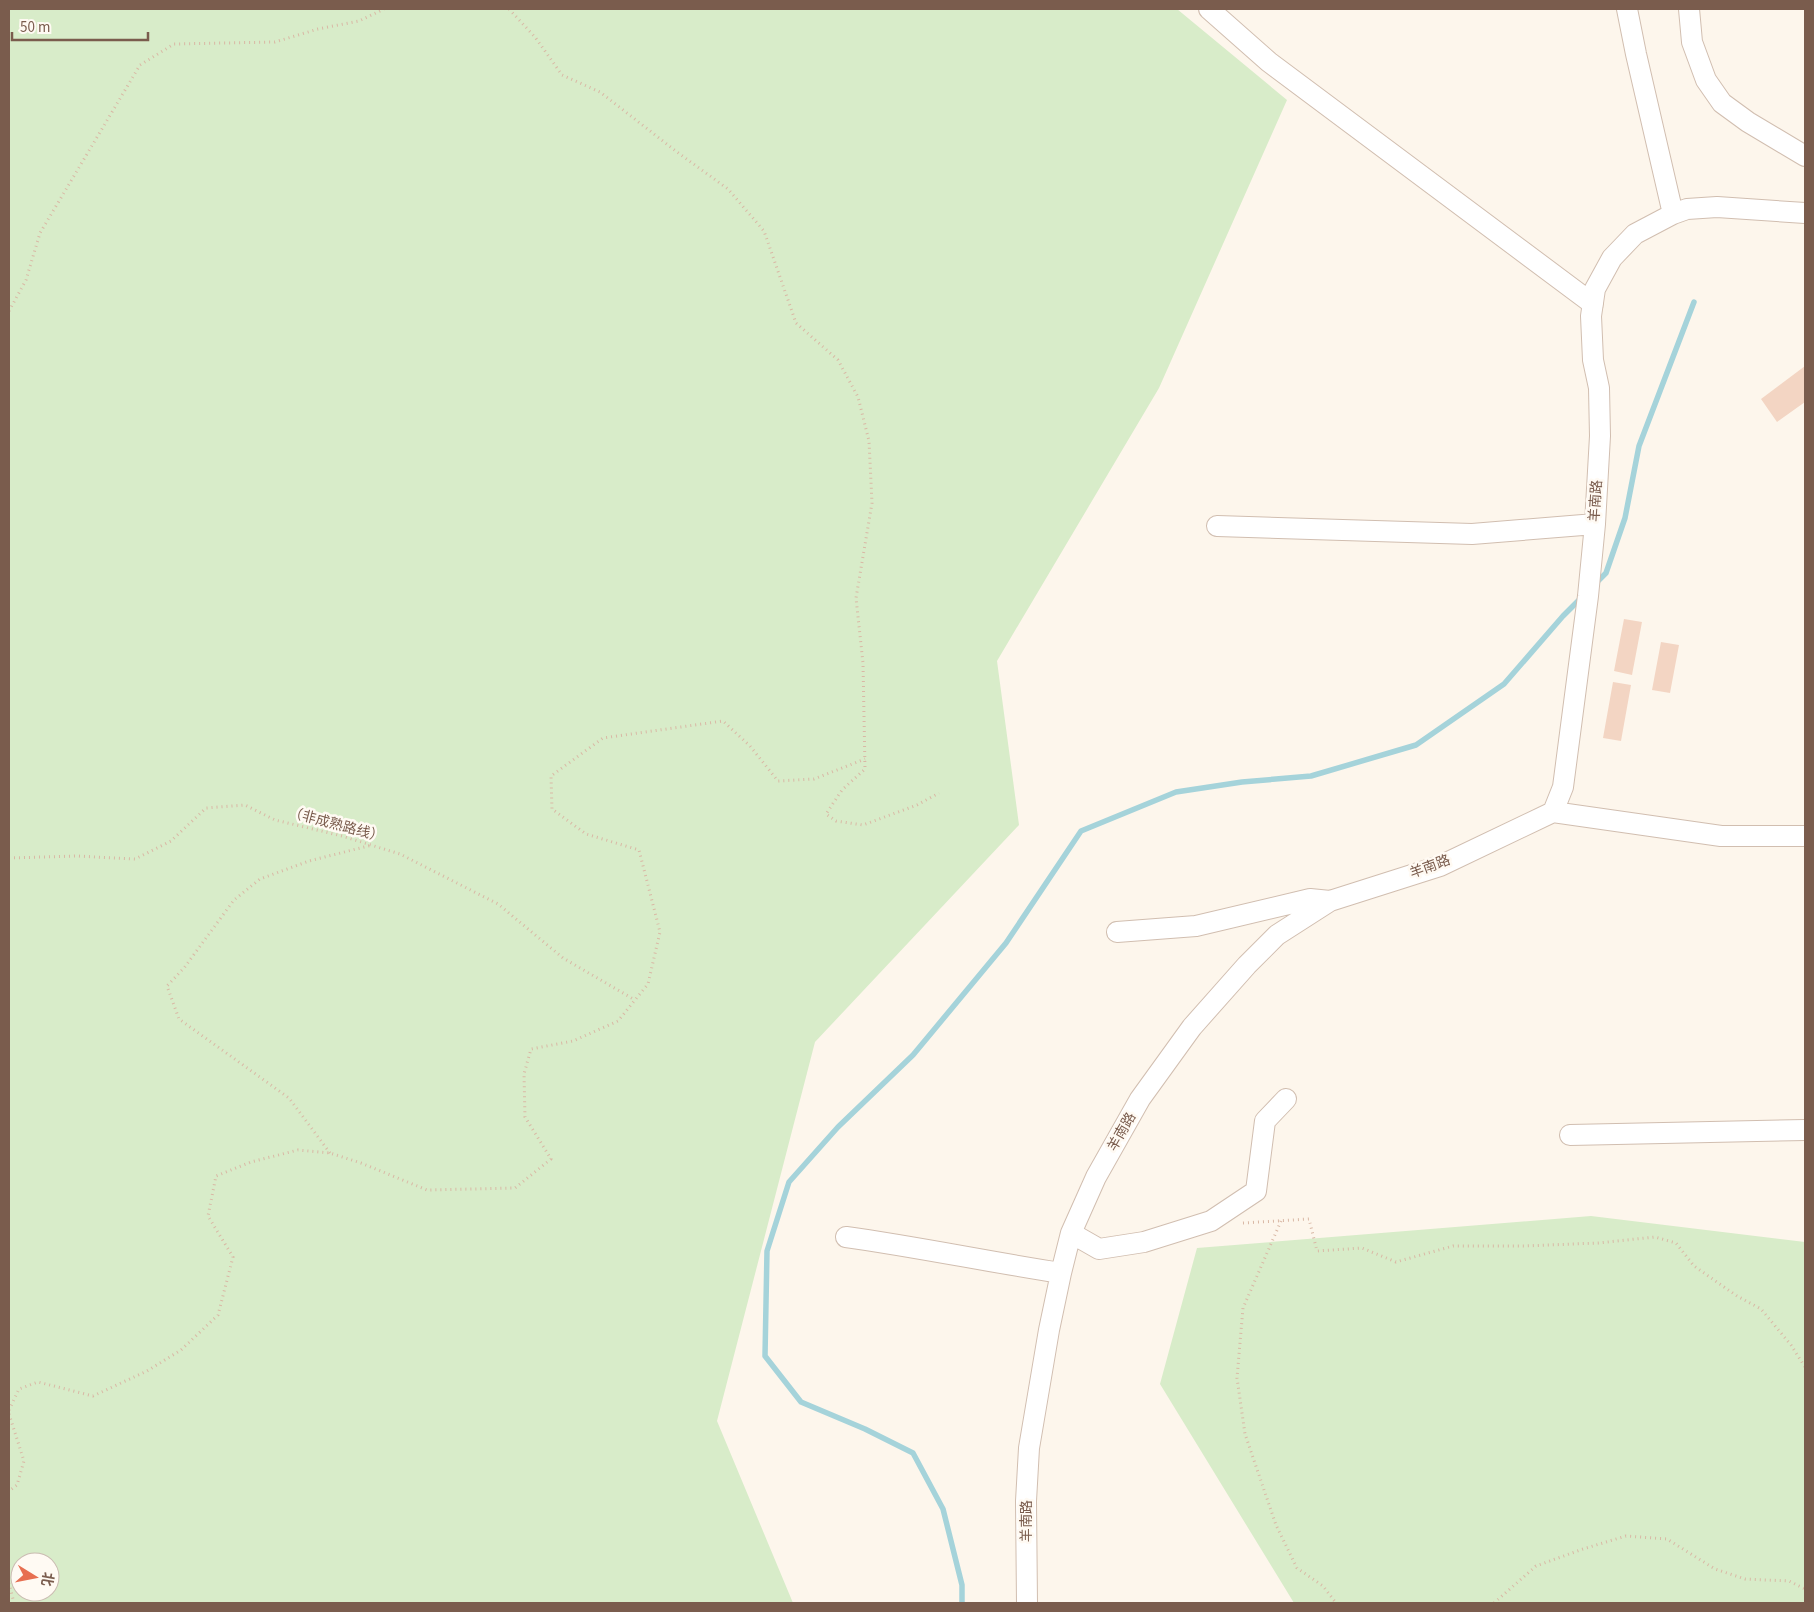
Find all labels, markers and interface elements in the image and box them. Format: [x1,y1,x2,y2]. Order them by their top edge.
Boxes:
scale bar [12,10,149,42]
text: 50 m [20,17,50,38]
street label: 羊南路 [1585,479,1607,523]
street label: （非成熟路线） [286,803,386,847]
street label: 羊南路 [1407,850,1453,884]
street label: 羊南路 [1103,1109,1141,1155]
street label: 羊南路 [1017,1500,1037,1542]
north arrow [10,1552,60,1602]
text: 北 [36,1570,58,1588]

